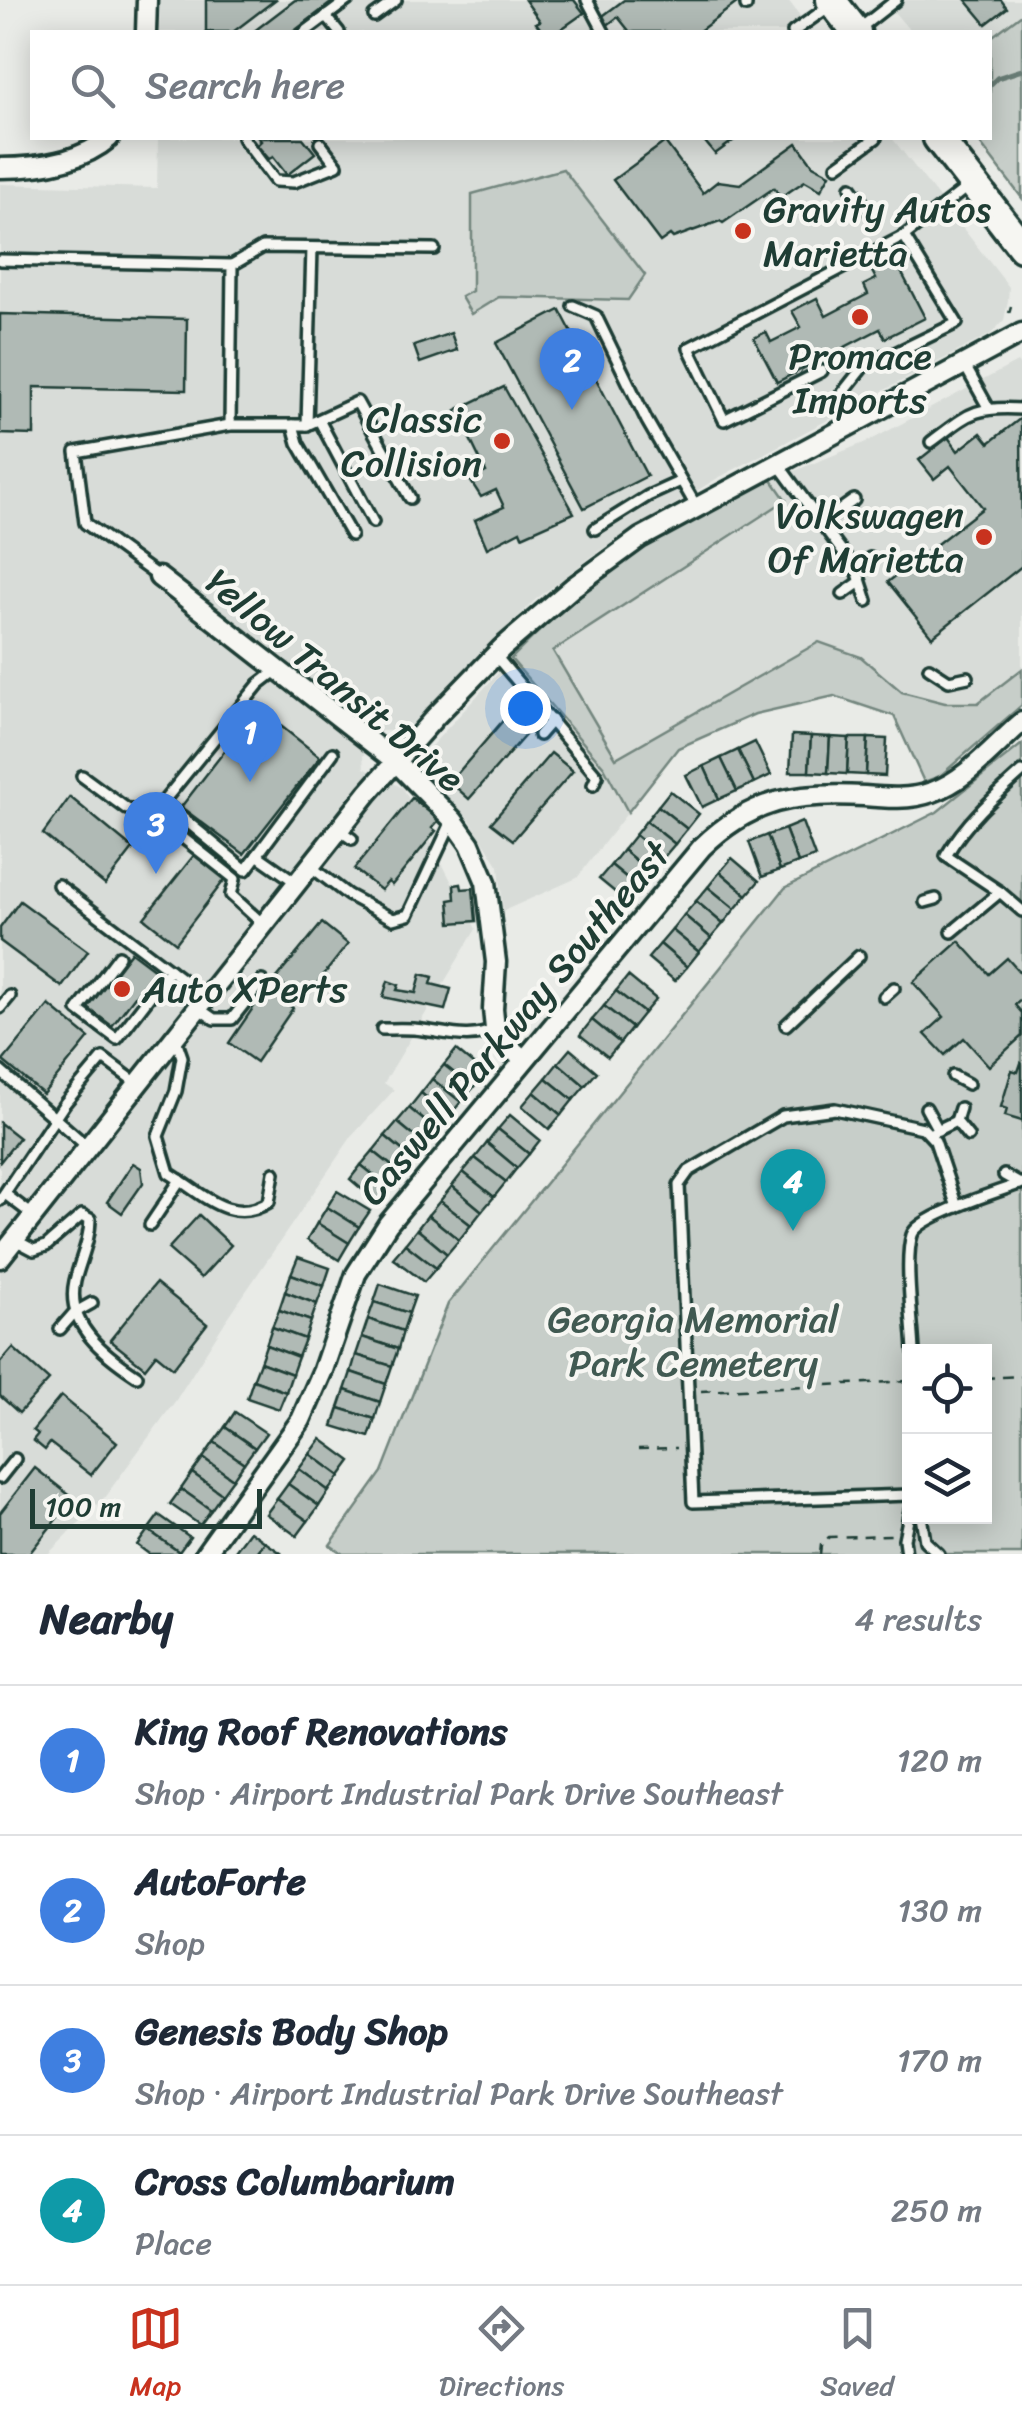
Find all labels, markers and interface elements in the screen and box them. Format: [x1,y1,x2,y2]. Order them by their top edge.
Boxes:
search box [30,30,992,140]
text: Search here [145,52,345,119]
icon: search [65,58,120,113]
place label: Gravity Autos Marietta [763,176,992,287]
marker: Gravity Autos Marietta [732,220,754,242]
marker: Promace Imports [849,306,871,328]
place label: Promace Imports [788,323,932,434]
pin: 2 [540,328,604,410]
place label: Classic Collision [341,386,482,497]
marker: Classic Collision [491,430,513,452]
place label: Volkswagen Of Marietta [768,482,964,593]
marker: Volkswagen Of Marietta [973,526,995,548]
street label: Yellow Transit Drive [189,551,480,810]
your location [500,683,551,734]
pin: 1 [218,700,282,782]
pin: 3 [124,792,188,874]
street label: Caswell Parkway Southeast [341,824,689,1221]
place label: Auto XPerts [141,956,348,1023]
marker: Auto XPerts [111,978,133,1000]
pin: 4 [760,1148,826,1231]
park label: Georgia Memorial Park Cemetery [547,1286,840,1397]
map controls [902,1344,992,1524]
button: locate [902,1344,992,1434]
button: layers [902,1434,992,1524]
text: 100 m [45,1482,121,1531]
scale bar [30,1484,262,1528]
text: Nearby [40,1582,173,1656]
text: 4 results [854,1591,982,1648]
text: King Roof Renovations [135,1698,507,1765]
text: 1 [66,1732,79,1789]
text: 120 m [897,1732,982,1789]
text: Shop · Airport Industrial Park Drive Southeast [135,1765,783,1822]
text: AutoForte [135,1848,306,1915]
text: 2 [63,1882,82,1939]
text: 130 m [898,1882,982,1939]
text: Shop [135,1915,205,1972]
text: Genesis Body Shop [135,1998,448,2065]
text: 3 [64,2032,81,2089]
text: 170 m [897,2032,982,2089]
text: Shop · Airport Industrial Park Drive Southeast [135,2065,783,2122]
text: Cross Columbarium [135,2148,455,2215]
text: 4 [62,2182,83,2239]
text: 250 m [891,2182,982,2239]
text: Place [135,2215,212,2272]
tab: Map [128,2301,183,2410]
tab: Directions [439,2301,564,2410]
tab: Saved [820,2301,894,2410]

